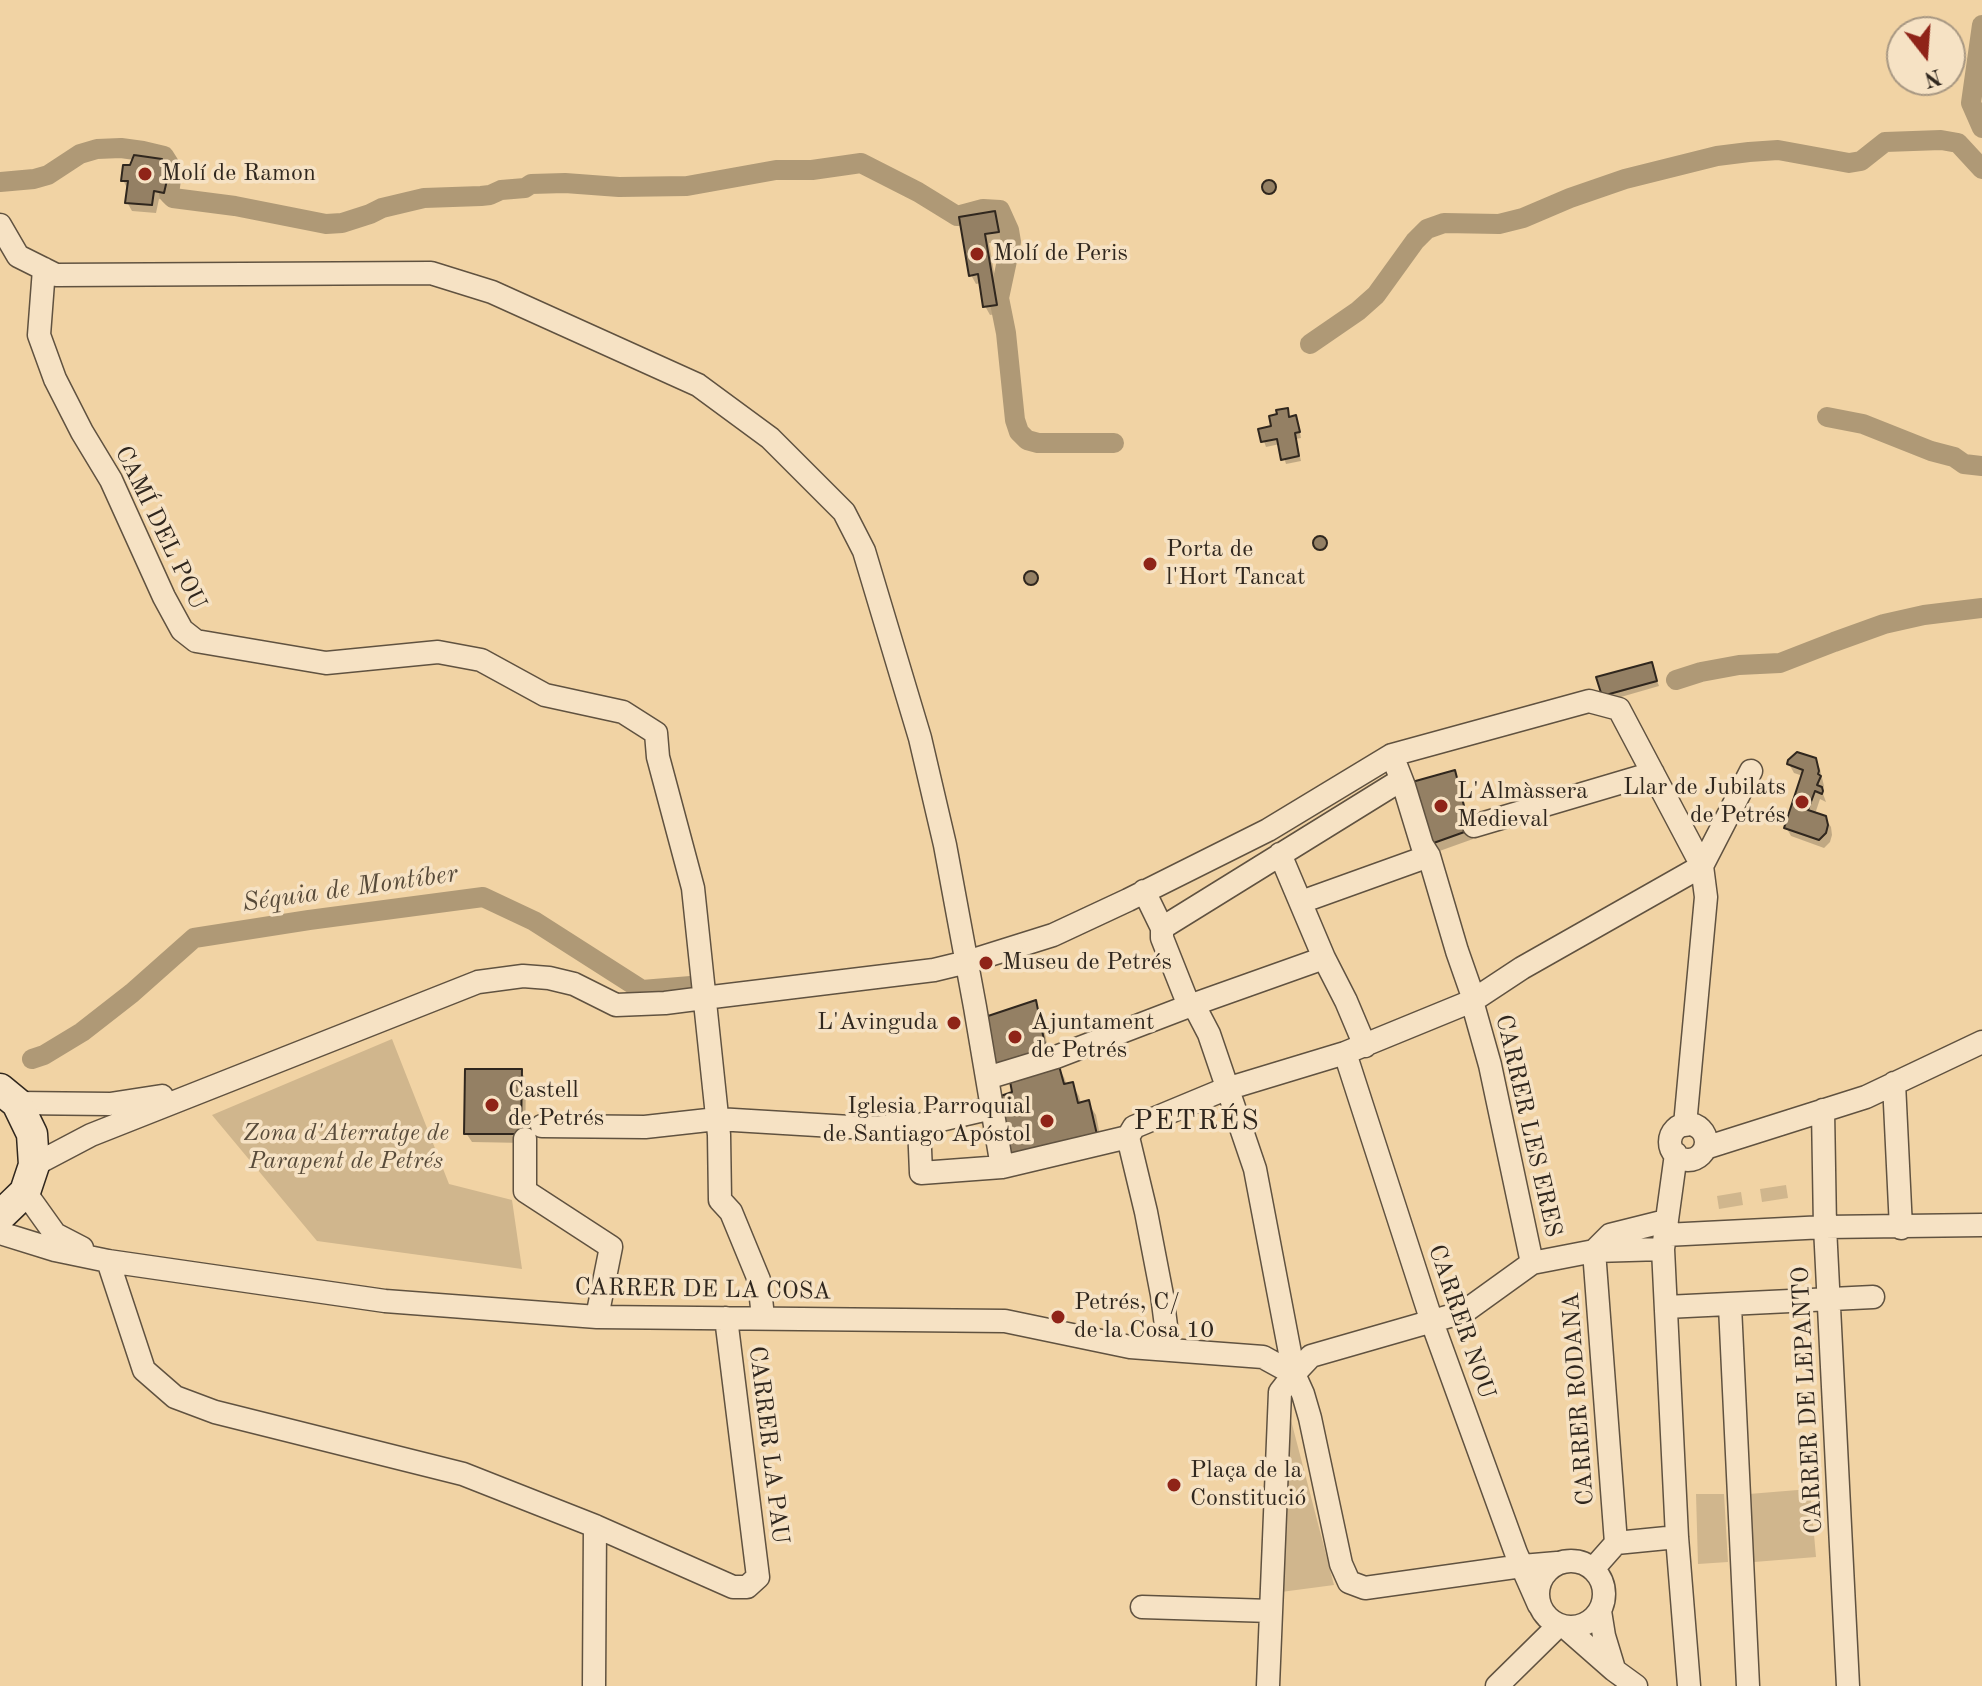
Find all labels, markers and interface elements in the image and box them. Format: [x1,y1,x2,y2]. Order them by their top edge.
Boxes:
north arrow [1886,16,1966,96]
text: N [1921,64,1944,90]
place label: Molí de Ramon [161,160,316,188]
marker: Molí de Ramon [136,165,154,183]
place label: Molí de Peris [993,240,1128,268]
marker: Molí de Peris [968,245,986,263]
street label: CAMÍ DEL POU [108,441,212,615]
place label: Porta de l'Hort Tancat [1166,536,1305,592]
marker: Porta de l'Hort Tancat [1141,555,1159,573]
place label: Llar de Jubilats de Petrés [1623,774,1786,830]
place label: L'Almàssera Medieval [1457,778,1588,834]
marker: Llar de Jubilats de Petrés [1793,793,1811,811]
marker: L'Almàssera Medieval [1432,797,1450,815]
water label: Séquia de Montíber [240,858,460,920]
place label: Museu de Petrés [1002,949,1172,977]
marker: Museu de Petrés [977,954,995,972]
place label: L'Avinguda [817,1009,938,1037]
place label: Ajuntament de Petrés [1031,1009,1155,1065]
street label: CARRER LES ERES [1488,1012,1568,1240]
marker: L'Avinguda [945,1014,963,1032]
marker: Ajuntament de Petrés [1006,1028,1024,1046]
place label: Castell de Petrés [508,1077,604,1133]
place label: Iglesia Parroquial de Santiago Apóstol [823,1093,1031,1149]
marker: Castell de Petrés [483,1096,501,1114]
district label: PETRÉS [1133,1105,1261,1139]
marker: Iglesia Parroquial de Santiago Apóstol [1038,1112,1056,1130]
park label: Zona d'Aterratge de Parapent de Petrés [243,1120,449,1176]
street label: CARRER NOU [1421,1241,1501,1403]
street label: CARRER DE LEPANTO [1787,1265,1829,1535]
street label: CARRER DE LA COSA [574,1273,832,1307]
place label: Petrés, C/ de la Cosa 10 [1074,1289,1214,1345]
street label: CARRER RODANA [1557,1291,1601,1507]
marker: Petrés, C/ de la Cosa 10 [1049,1308,1067,1326]
street label: CARRER LA PAU [742,1345,794,1545]
place label: Plaça de la Constitució [1190,1457,1306,1513]
marker: Plaça de la Constitució [1165,1476,1183,1494]

